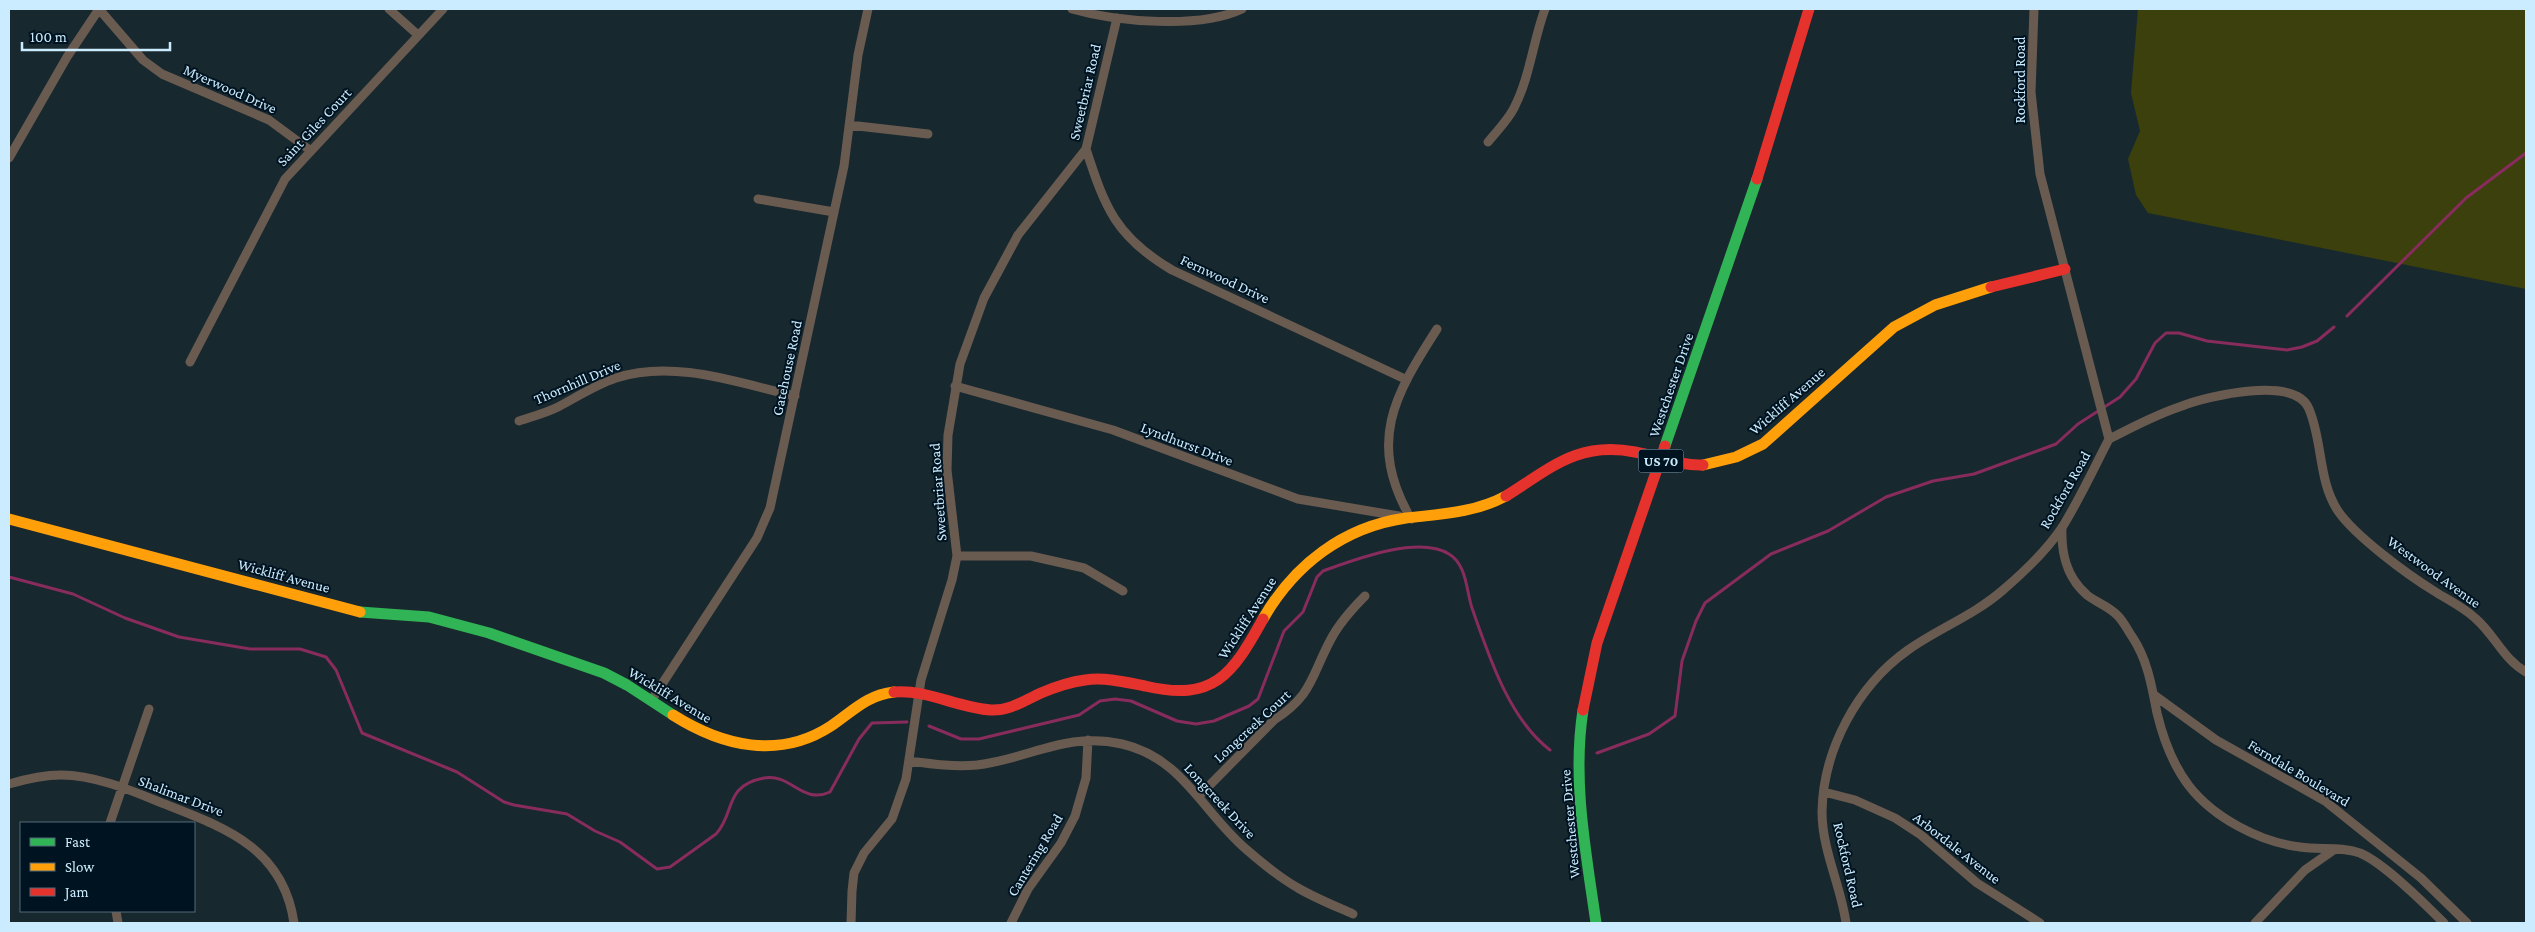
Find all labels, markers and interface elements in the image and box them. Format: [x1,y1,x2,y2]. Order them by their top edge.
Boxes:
scale bar [22,20,170,52]
text: 100 m [30,29,67,45]
street label: Rockford Road [2012,36,2028,123]
street label: Sweetbriar Road [1066,42,1104,142]
street label: Myerwood Drive [181,61,279,118]
street label: Saint Giles Court [274,84,355,169]
street label: Fernwood Drive [1178,251,1272,307]
street label: Gatehouse Road [769,319,805,417]
street label: Westchester Drive [1646,330,1697,439]
street label: Thornhill Drive [531,356,623,407]
street label: Wickliff Avenue [1746,364,1828,438]
street label: Lyndhurst Drive [1138,419,1236,470]
street label: Sweetbriar Road [927,442,949,542]
street label: Rockford Road [2036,448,2094,532]
road number: US 70 [1638,450,1684,472]
street label: Westwood Avenue [2384,533,2484,611]
street label: Wickliff Avenue [236,556,332,596]
street label: Wickliff Avenue [1215,574,1280,662]
street label: Wickliff Avenue [625,664,715,726]
street label: Longcreek Court [1210,686,1295,766]
street label: Ferndale Boulevard [2245,736,2353,810]
street label: Longcreek Drive [1180,760,1259,843]
street label: Westchester Drive [1557,768,1583,879]
street label: Shalimar Drive [136,772,226,820]
street label: Arbordale Avenue [1910,809,2004,887]
street label: Cantering Road [1004,811,1067,900]
street label: Rockford Road [1830,821,1866,909]
legend [20,822,195,912]
text: Fast [65,834,91,850]
text: Slow [65,859,95,875]
text: Jam [63,884,88,901]

